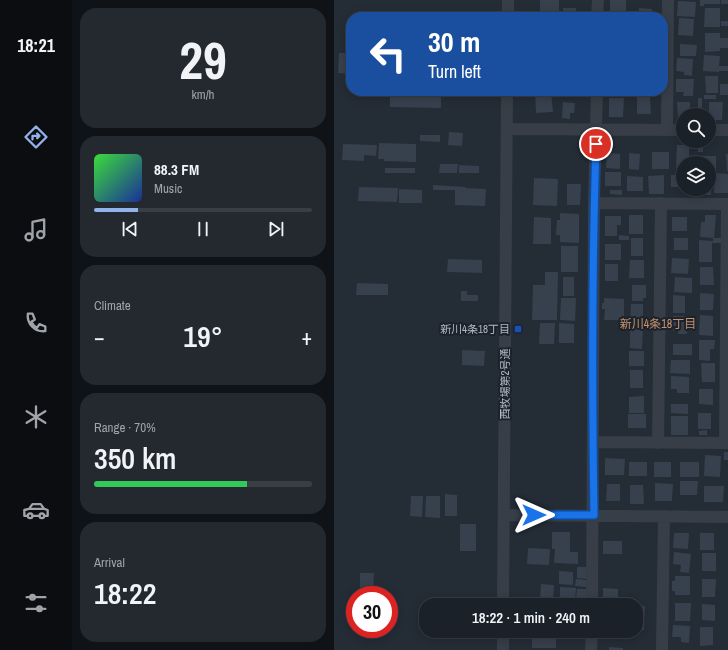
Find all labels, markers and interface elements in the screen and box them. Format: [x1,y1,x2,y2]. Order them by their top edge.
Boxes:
text: 30 m [428,23,480,61]
text: 29 [179,25,227,95]
icon: left [362,28,414,80]
text: 18:21 [17,33,55,58]
text: Turn left [428,59,481,84]
text: km/h [191,86,215,103]
map controls [676,108,716,196]
button: search [676,108,716,148]
icon: directions [22,123,50,151]
pin [579,127,613,161]
icon: arrive [585,133,607,155]
button: layers [676,156,716,196]
text: 88.3 FM [154,159,199,180]
text: Music [154,180,182,197]
icon: music [22,216,50,244]
icon: previous [119,218,141,240]
icon: pause [192,218,214,240]
icon: next [265,218,287,240]
text: Climate [94,297,131,314]
icon: phone [22,309,50,337]
text: 19° [183,316,223,356]
district label: 新川4条18丁目 [620,316,696,332]
text: − [94,322,105,352]
text: + [301,322,312,352]
place label: 新川4条18丁目 [440,322,510,336]
marker: 新川4条18丁目 [513,324,523,334]
street label: 西牧場第2号通 [498,348,512,420]
icon: climate [22,403,50,431]
text: Range · 70% [94,419,156,436]
text: 350 km [94,438,176,478]
position arrow [513,494,555,536]
icon: car [22,496,50,524]
text: Arrival [94,554,125,571]
text: 18:22 [94,573,156,613]
speed limit sign: 30 [346,586,398,638]
icon: filters [22,589,50,617]
text: 18:22 · 1 min · 240 m [472,607,590,628]

